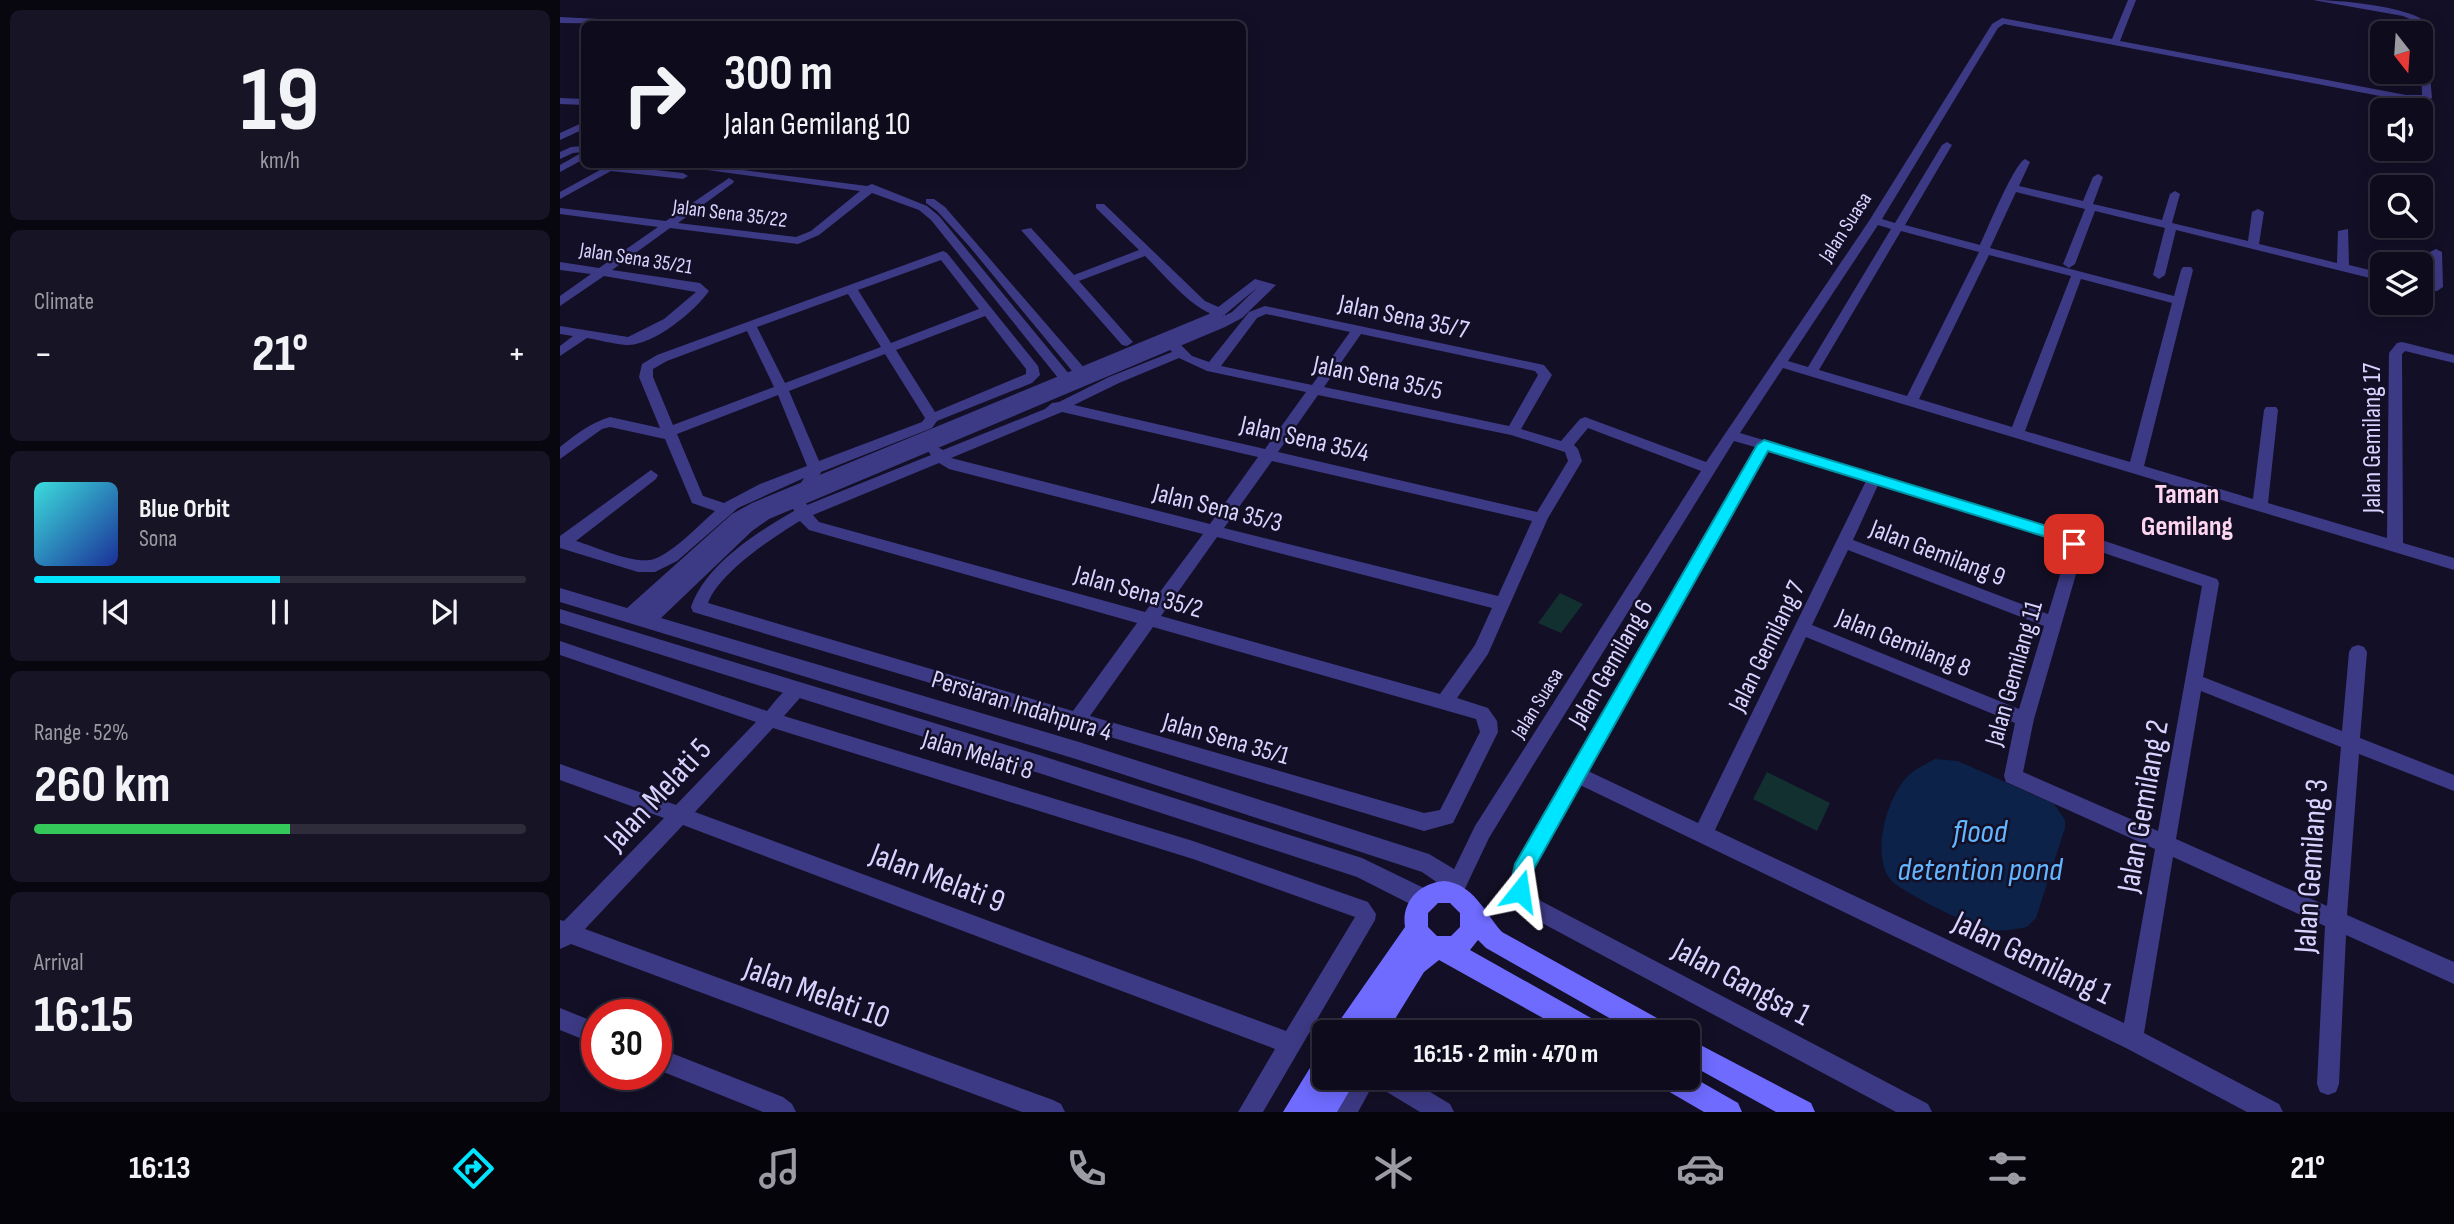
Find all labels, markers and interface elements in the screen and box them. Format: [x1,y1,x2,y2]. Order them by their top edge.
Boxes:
north arrow [2370,21,2432,84]
map controls [2370,21,2433,315]
text: 300 m [724,45,833,104]
text: 19 [241,47,319,156]
icon: right [609,49,700,140]
button: sound [2370,98,2433,161]
text: Jalan Gemilang 10 [724,105,911,144]
text: km/h [260,147,300,175]
button: search [2370,175,2433,238]
street label: Jalan Suasa [1813,188,1877,268]
street label: Jalan Sena 35/22 [670,194,789,233]
street label: Jalan Sena 35/21 [577,237,695,280]
button: layers [2370,252,2433,315]
text: Climate [34,288,94,316]
street label: Jalan Sena 35/7 [1335,288,1472,347]
text: 21° [252,323,308,386]
text: − [34,332,53,377]
text: + [507,332,526,377]
street label: Jalan Sena 35/5 [1309,349,1445,407]
street label: Jalan Gemilang 17 [2357,362,2388,514]
street label: Jalan Sena 35/4 [1236,409,1372,469]
street label: Jalan Sena 35/3 [1149,477,1285,539]
district label: Taman Gemilang [2141,478,2233,543]
text: Blue Orbit [139,494,230,525]
street label: Jalan Gemilang 9 [1864,513,2010,593]
pin [2044,514,2104,574]
text: Sona [139,525,177,553]
icon: arrive [2055,525,2093,563]
street label: Jalan Sena 35/2 [1070,559,1206,626]
street label: Jalan Gemilang 7 [1722,576,1813,718]
icon: previous [97,593,135,631]
icon: pause [261,593,299,631]
icon: next [425,593,463,631]
street label: Jalan Gemilang 6 [1562,594,1660,734]
street label: Jalan Gemilang 11 [1979,597,2050,750]
street label: Jalan Gemilang 8 [1831,602,1975,684]
street label: Persiaran Indahpura 4 [928,664,1116,749]
street label: Jalan Suasa [1506,664,1569,744]
street label: Jalan Sena 35/1 [1158,706,1292,772]
street label: Jalan Gemilang 2 [2109,717,2178,896]
text: Range · 52% [34,719,129,747]
street label: Jalan Melati 8 [917,724,1037,787]
street label: Jalan Melati 5 [596,731,720,860]
text: 260 km [34,754,171,817]
street label: Jalan Gemilang 3 [2286,778,2337,956]
water label: flood detention pond [1897,812,2064,890]
street label: Jalan Melati 9 [864,835,1010,922]
position arrow [1483,854,1557,928]
street label: Jalan Gemilang 1 [1945,903,2118,1014]
street label: Jalan Gangsa 1 [1665,929,1817,1035]
text: Arrival [34,949,83,977]
street label: Jalan Melati 10 [737,949,895,1038]
text: 16:15 [34,984,134,1047]
speed limit sign: 30 [581,999,672,1090]
text: 16:15 · 2 min · 470 m [1414,1039,1598,1070]
icon: directions [449,1144,498,1193]
icon: music [755,1144,804,1193]
icon: phone [1062,1144,1111,1193]
icon: climate [1369,1144,1418,1193]
icon: car [1676,1144,1725,1193]
icon: filters [1983,1144,2032,1193]
text: 16:13 [129,1149,191,1188]
text: 21° [2290,1149,2325,1188]

